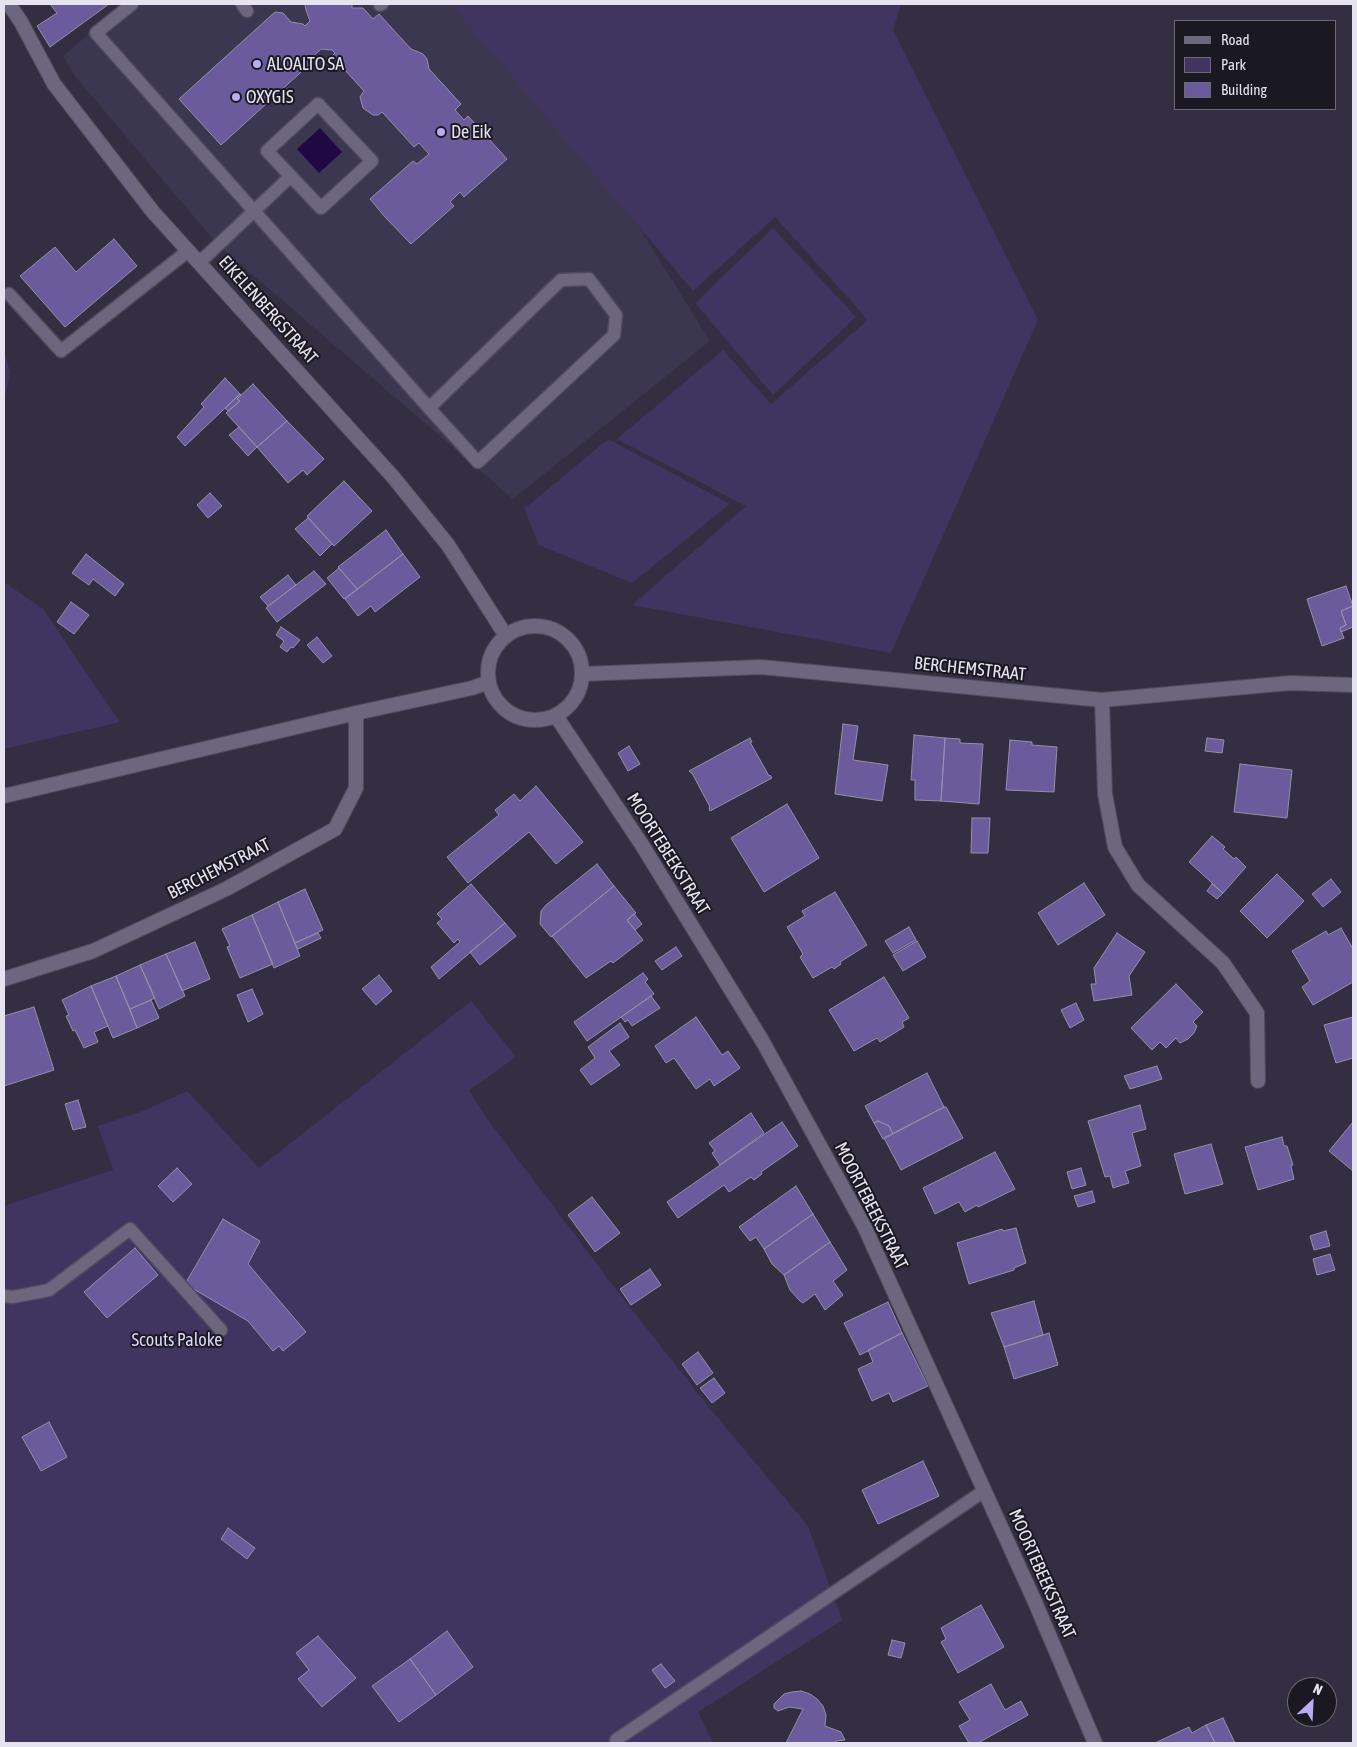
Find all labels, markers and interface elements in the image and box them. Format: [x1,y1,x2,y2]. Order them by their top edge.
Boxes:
legend [1174,20,1337,110]
text: Road [1221,31,1250,48]
place label: ALOALTO SA [267,53,344,75]
text: Park [1221,56,1246,73]
marker: ALOALTO SA [251,58,263,70]
text: Building [1221,81,1267,98]
place label: OXYGIS [246,86,294,108]
marker: OXYGIS [230,91,242,103]
place label: De Eik [451,121,491,143]
marker: De Eik [435,126,447,138]
street label: EIKELENBERGSTRAAT [214,252,322,368]
street label: BERCHEMSTRAAT [913,652,1027,686]
street label: MOORTEBEEKSTRAAT [622,789,714,919]
street label: BERCHEMSTRAAT [164,834,274,904]
street label: MOORTEBEEKSTRAAT [830,1139,912,1273]
park label: Scouts Paloke [132,1329,222,1351]
street label: MOORTEBEEKSTRAAT [1004,1506,1080,1642]
north arrow [1287,1677,1337,1727]
text: N [1311,1680,1325,1698]

